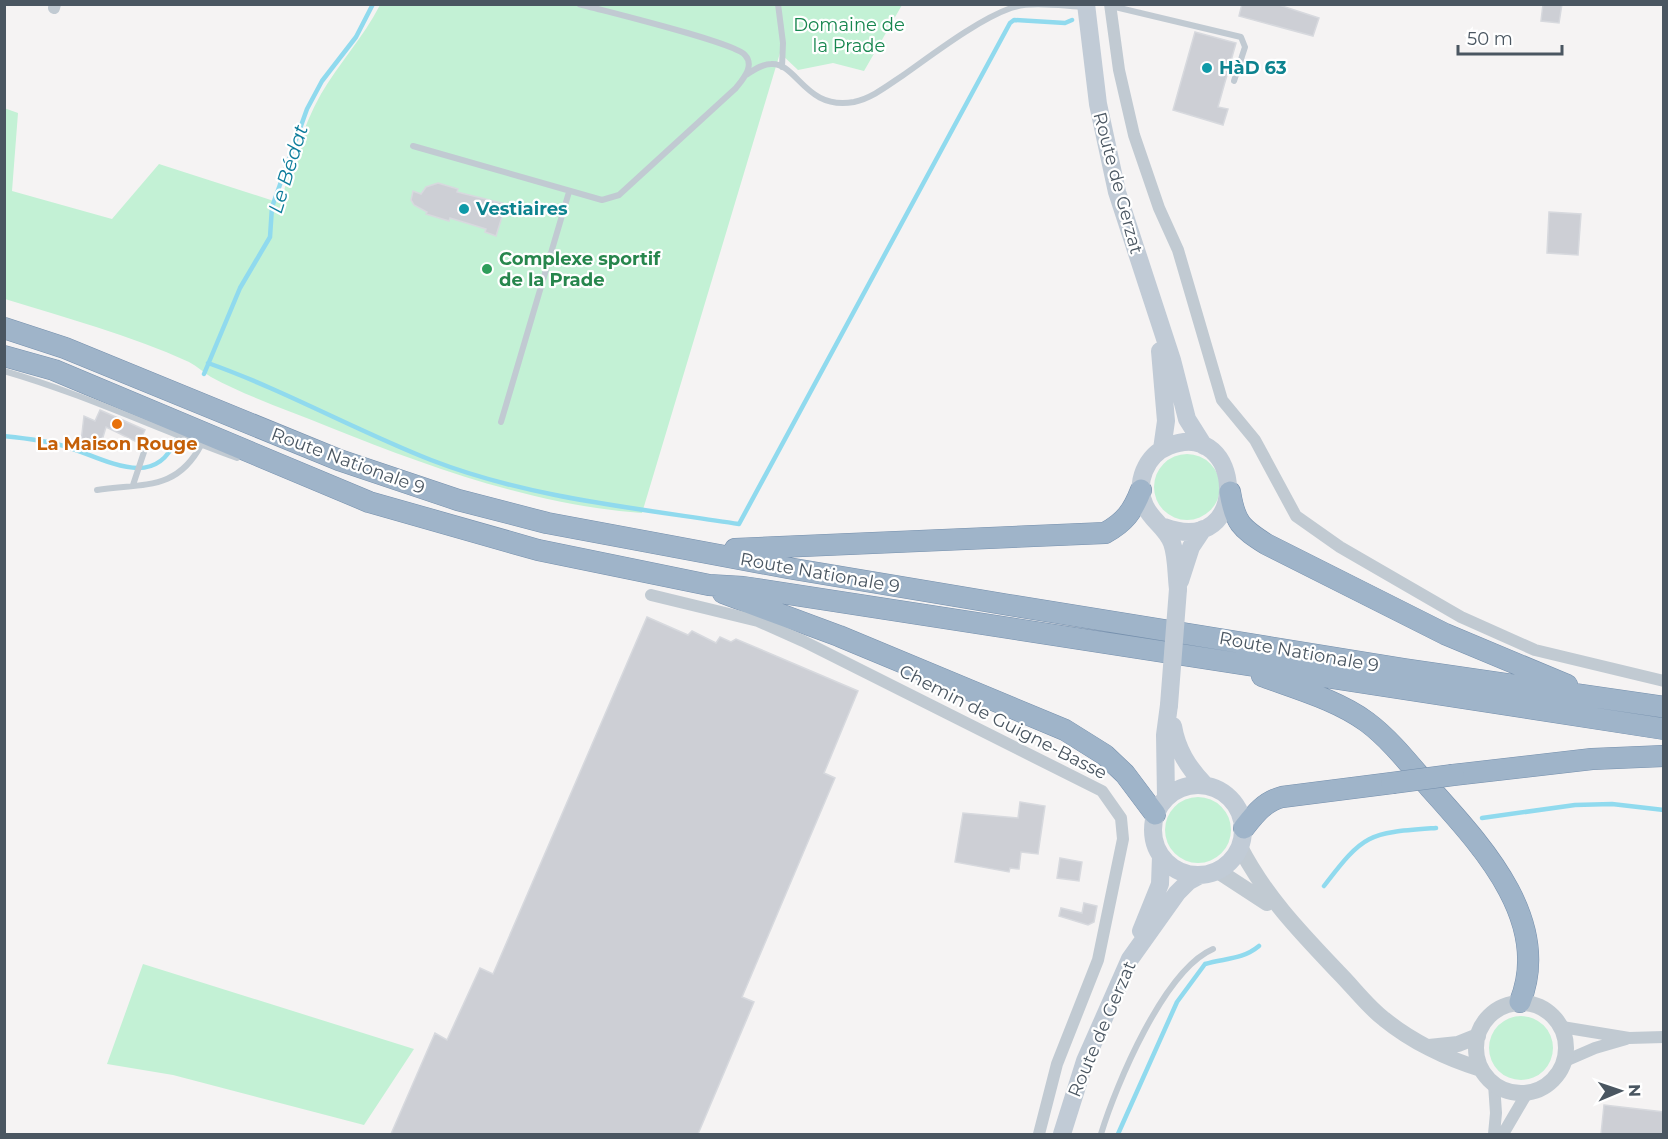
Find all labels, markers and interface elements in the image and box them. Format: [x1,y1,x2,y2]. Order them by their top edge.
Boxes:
park label: Domaine de la Prade [793,14,905,57]
scale bar [1458,18,1562,56]
text: 50 m [1467,28,1513,50]
place label: HàD 63 [1219,57,1287,79]
marker: HàD 63 [1200,61,1214,75]
street label: Route de Gerzat [1088,110,1148,256]
water label: Le Bédat [263,122,313,216]
place label: Vestiaires [475,198,568,220]
marker: Vestiaires [457,202,471,216]
place label: Complexe sportif de la Prade [499,248,661,291]
marker: Complexe sportif de la Prade [480,262,494,276]
marker: La Maison Rouge [110,417,124,431]
street label: Route Nationale 9 [268,423,428,499]
place label: La Maison Rouge [36,433,198,455]
street label: Route Nationale 9 [738,548,902,598]
street label: Route Nationale 9 [1217,627,1381,677]
street label: Chemin de Guigne-Basse [895,660,1111,784]
street label: Route de Gerzat [1063,958,1141,1100]
north arrow [1590,1061,1650,1121]
text: N [1625,1084,1644,1097]

